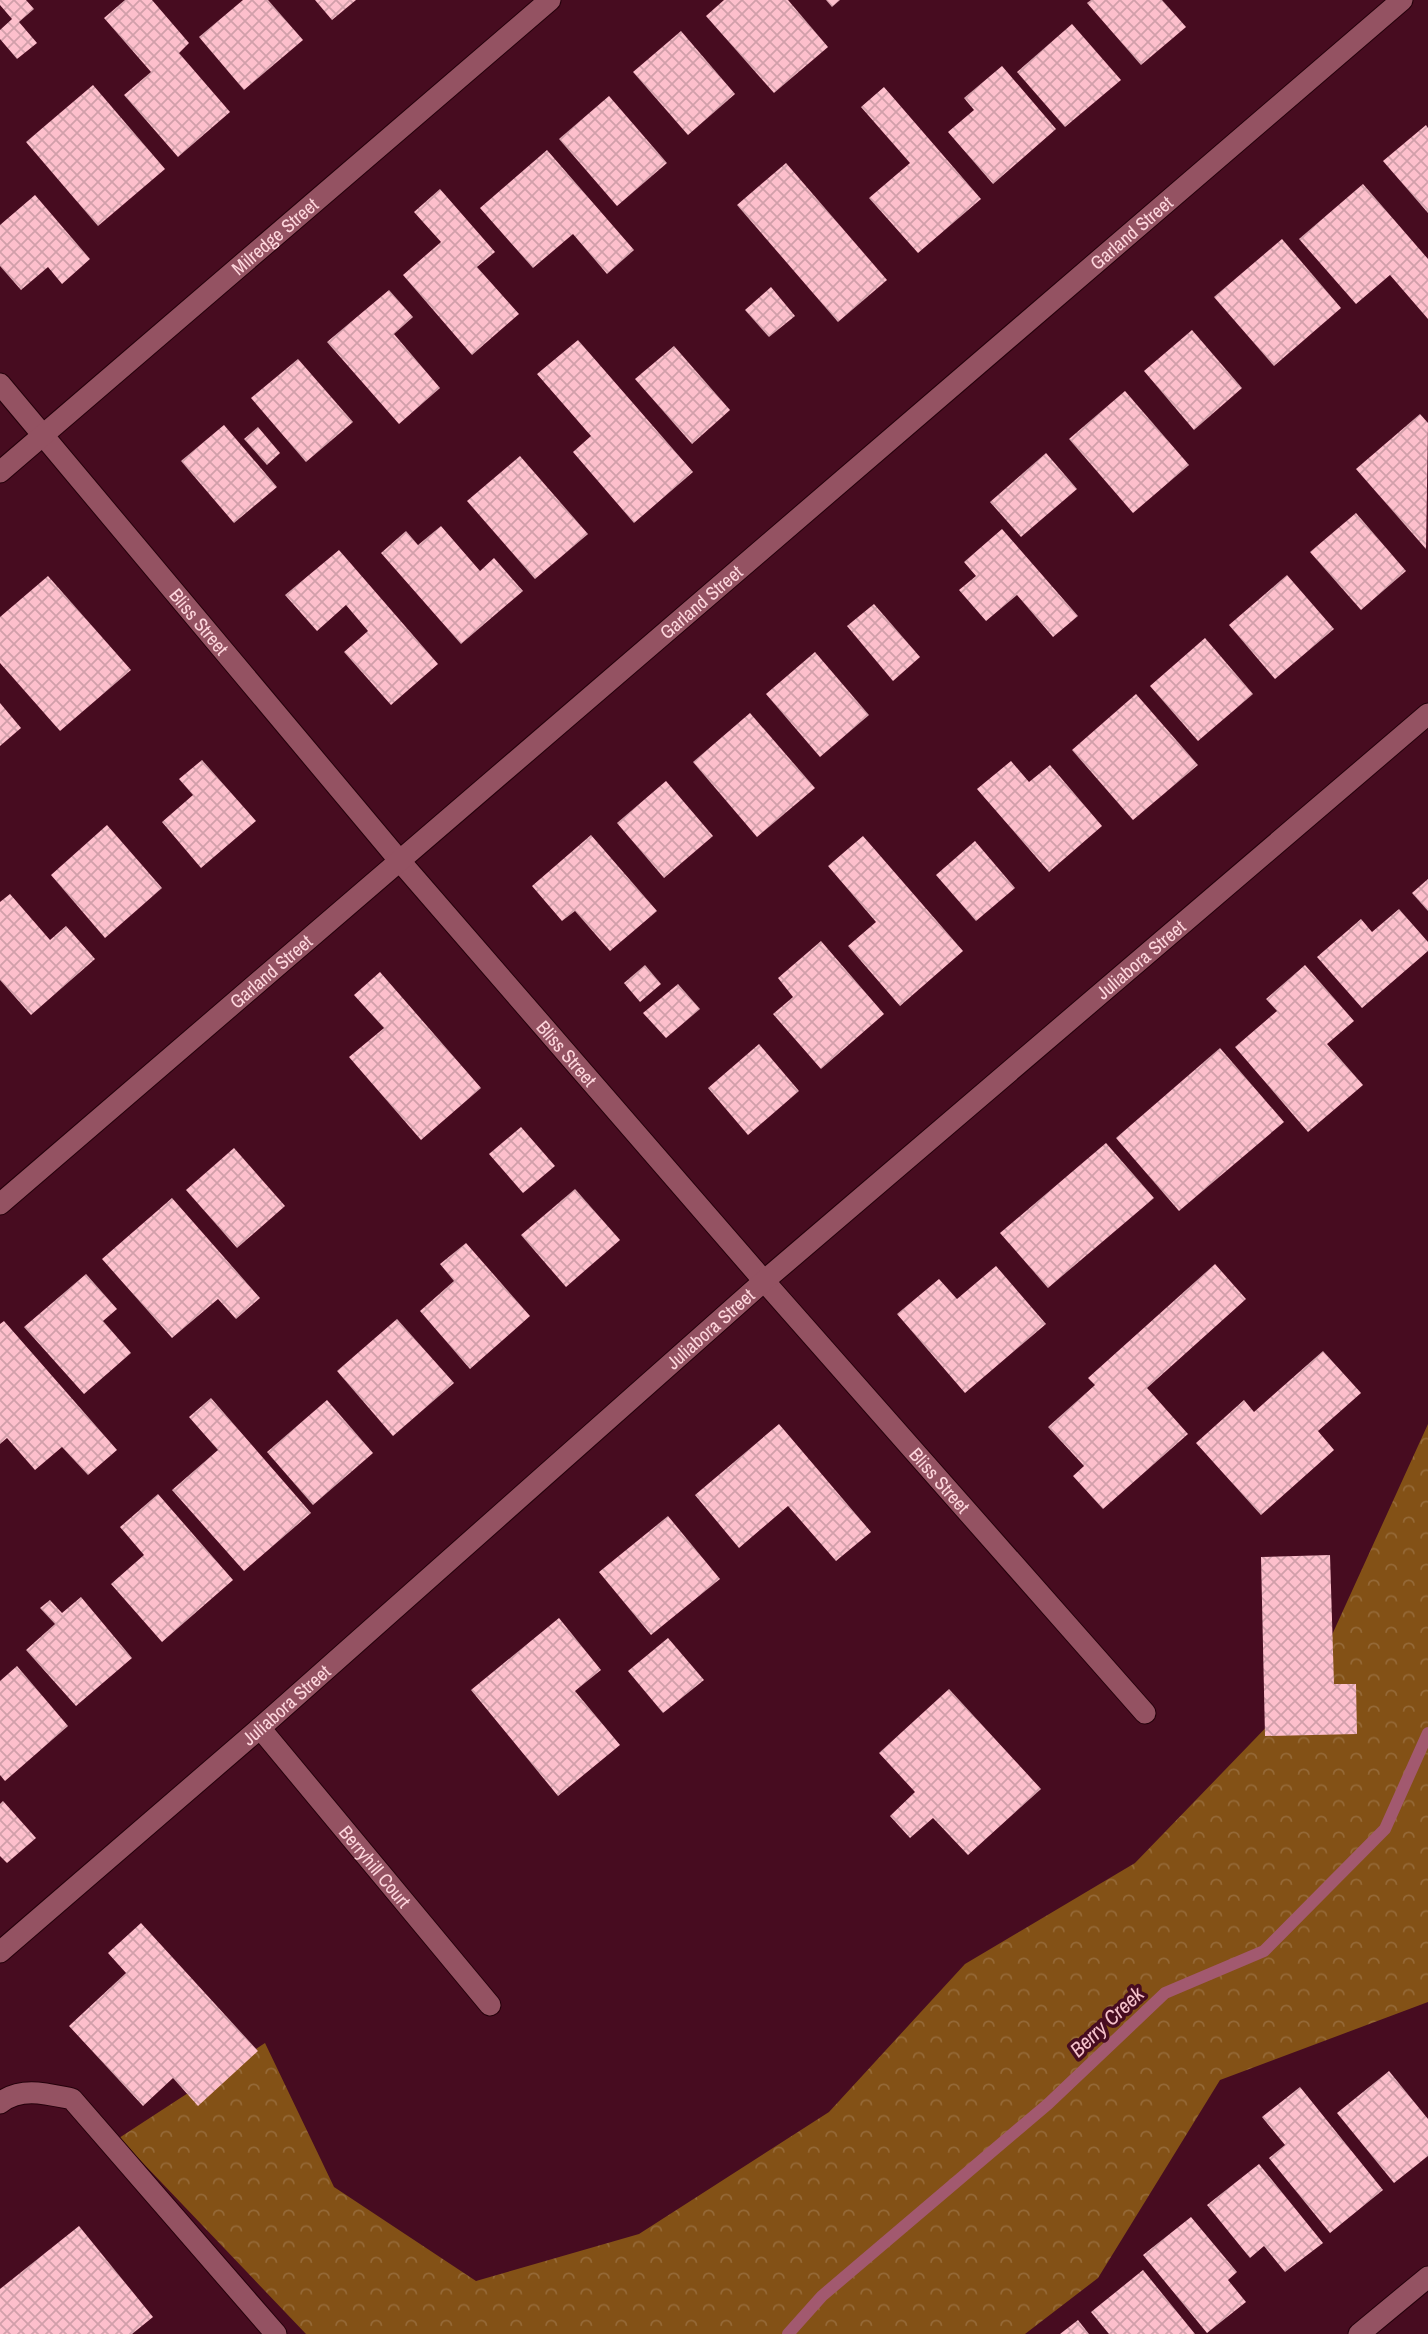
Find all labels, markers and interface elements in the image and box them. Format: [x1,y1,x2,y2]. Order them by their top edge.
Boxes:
street label: Garland Street [1084,189,1179,276]
street label: Milredge Street [226,191,324,281]
street label: Garland Street [654,559,748,645]
street label: Bliss Street [164,583,235,661]
street label: Juliabora Street [1090,913,1191,1005]
street label: Garland Street [224,928,318,1014]
street label: Bliss Street [531,1015,603,1092]
street label: Juliabora Street [660,1282,761,1375]
street label: Bliss Street [904,1442,976,1519]
street label: Juliabora Street [236,1658,336,1751]
street label: Berryhill Court [333,1820,417,1914]
water label: Berry Creek [1063,1979,1151,2064]

